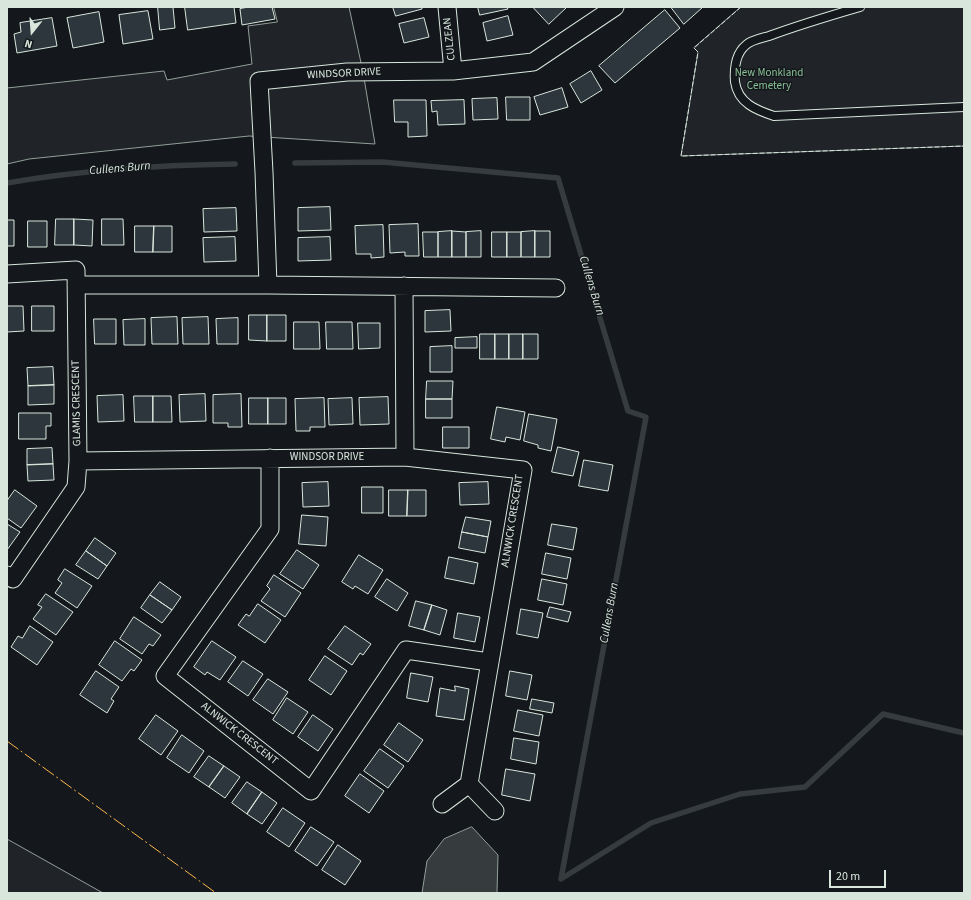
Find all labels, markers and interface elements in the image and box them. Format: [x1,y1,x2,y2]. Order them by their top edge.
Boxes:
north arrow [12,12,52,52]
street label: CULZEAN [441,17,459,61]
text: N [23,36,34,52]
street label: WINDSOR DRIVE [306,65,382,83]
park label: New Monkland Cemetery [735,67,803,93]
water label: Cullens Burn [89,159,151,179]
water label: Cullens Burn [575,255,607,317]
street label: GLAMIS CRESCENT [70,360,84,446]
street label: WINDSOR DRIVE [290,451,364,465]
street label: ALNWICK CRESCENT [499,473,527,569]
water label: Cullens Burn [598,581,622,645]
street label: ALNWICK CRESCENT [198,700,280,768]
scale bar [831,862,888,888]
text: 20 m [836,868,860,885]

